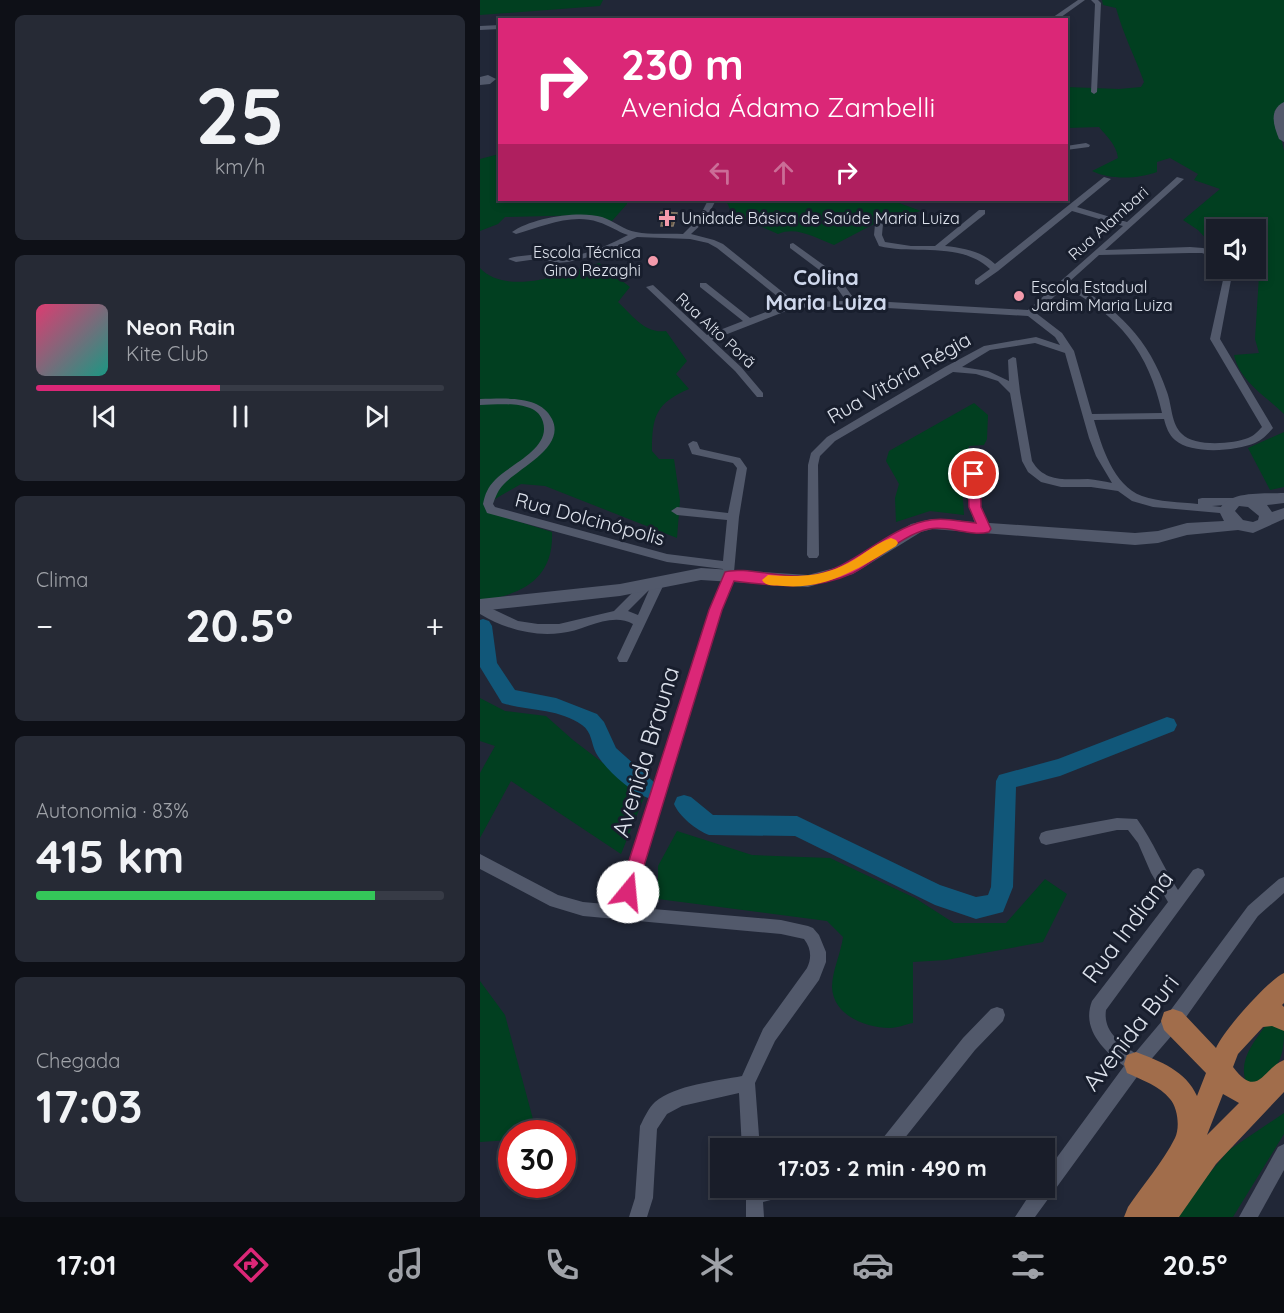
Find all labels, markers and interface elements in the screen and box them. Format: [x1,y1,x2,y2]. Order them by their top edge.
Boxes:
text: 230 m [621,38,744,91]
icon: right [522,42,600,120]
text: 25 [195,66,285,164]
text: Avenida Ádamo Zambelli [621,90,935,124]
text: km/h [215,154,265,179]
icon: left [704,156,737,189]
icon: ahead [767,156,800,189]
icon: right [830,156,863,189]
street label: Rua Alambari [1064,182,1152,264]
place label: Unidade Básica de Saúde Maria Luiza [681,208,960,228]
marker: Unidade Básica de Saúde Maria Luiza [658,209,676,227]
map controls [1206,219,1266,279]
button: sound [1206,219,1266,279]
place label: Escola Técnica Gino Rezaghi [533,242,641,280]
marker: Escola Técnica Gino Rezaghi [646,254,660,268]
district label: Colina Maria Luiza [765,263,887,316]
place label: Escola Estadual Jardim Maria Luiza [1031,277,1173,315]
street label: Rua Alto Porã [672,288,760,372]
marker: Escola Estadual Jardim Maria Luiza [1012,289,1026,303]
text: Neon Rain [126,313,235,341]
street label: Rua Vitória Régia [823,326,975,429]
text: Kite Club [126,341,208,366]
icon: previous [88,400,121,433]
icon: pause [224,400,257,433]
icon: next [360,400,393,433]
pin [948,448,999,499]
icon: arrive [957,457,990,490]
street label: Rua Dolcinópolis [513,487,668,551]
text: Clima [36,567,88,592]
text: 20.5° [185,597,293,653]
text: − [36,605,53,646]
text: + [425,605,444,646]
street label: Avenida Brauna [605,663,685,841]
text: Autonomia · 83% [36,798,189,823]
text: 415 km [36,828,184,884]
position arrow [596,860,660,924]
street label: Rua Indiana [1075,864,1179,989]
street label: Avenida Buri [1076,968,1185,1097]
text: Chegada [36,1048,120,1073]
text: 17:03 [36,1078,142,1134]
speed limit sign: 30 [498,1120,576,1198]
text: 17:03 · 2 min · 490 m [778,1154,987,1182]
icon: directions [230,1244,272,1286]
icon: music [385,1244,427,1286]
icon: phone [541,1244,583,1286]
icon: climate [696,1244,738,1286]
icon: car [852,1244,894,1286]
icon: filters [1007,1244,1049,1286]
text: 17:01 [57,1248,116,1282]
text: 20.5° [1162,1248,1227,1282]

